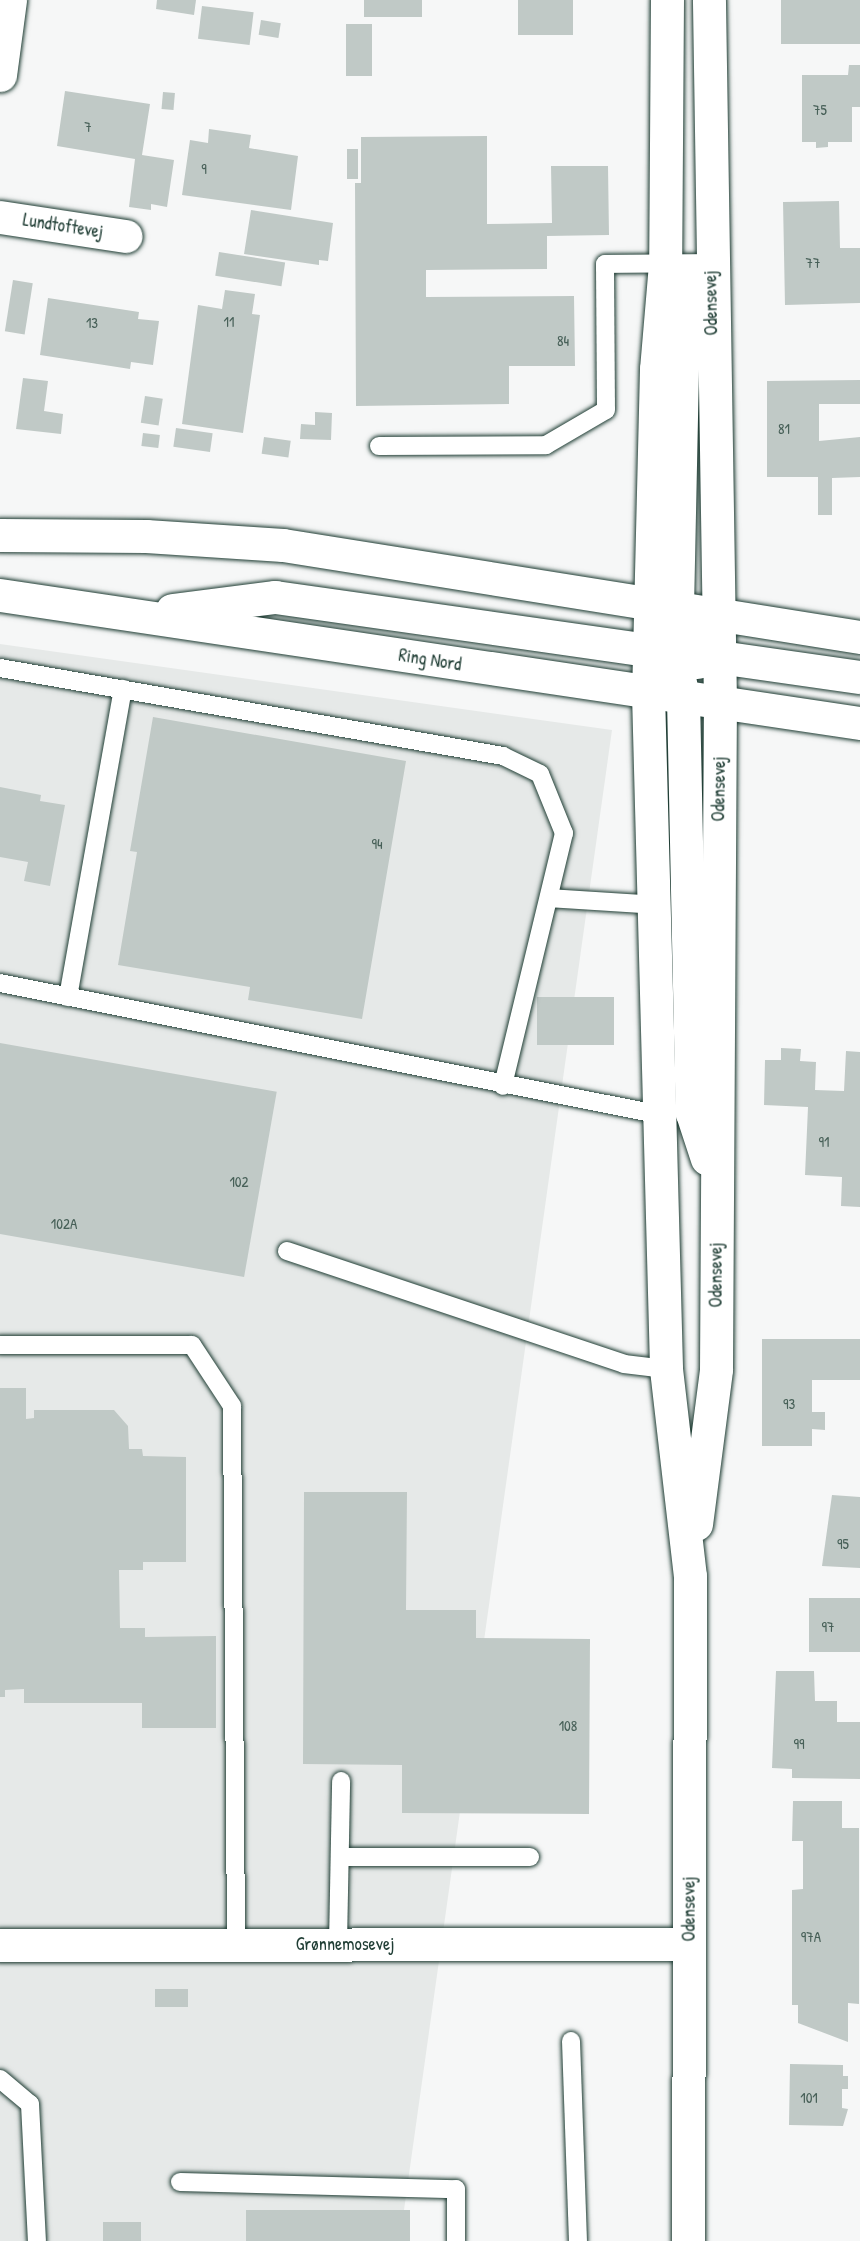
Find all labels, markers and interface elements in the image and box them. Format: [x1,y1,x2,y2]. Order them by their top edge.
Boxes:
house number: 75 [813,101,827,119]
house number: 7 [84,118,92,136]
house number: 9 [201,160,207,178]
street label: Lundtoftevej [21,209,105,243]
house number: 77 [806,254,820,272]
street label: Odensevej [700,270,722,336]
house number: 11 [224,313,234,331]
house number: 13 [86,314,98,332]
house number: 84 [557,332,569,350]
house number: 81 [778,420,790,438]
street label: Ring Nord [397,644,463,676]
street label: Odensevej [708,756,730,822]
house number: 94 [371,835,383,853]
house number: 91 [819,1133,829,1151]
house number: 102 [229,1173,249,1191]
house number: 102A [51,1215,77,1233]
street label: Odensevej [705,1242,727,1308]
house number: 93 [783,1395,795,1413]
house number: 95 [837,1535,849,1553]
house number: 97 [822,1618,834,1636]
house number: 108 [559,1717,577,1735]
house number: 99 [793,1735,805,1753]
street label: Odensevej [678,1876,700,1942]
house number: 97A [801,1928,821,1946]
street label: Grønnemosevej [296,1933,394,1955]
house number: 101 [800,2089,818,2107]

